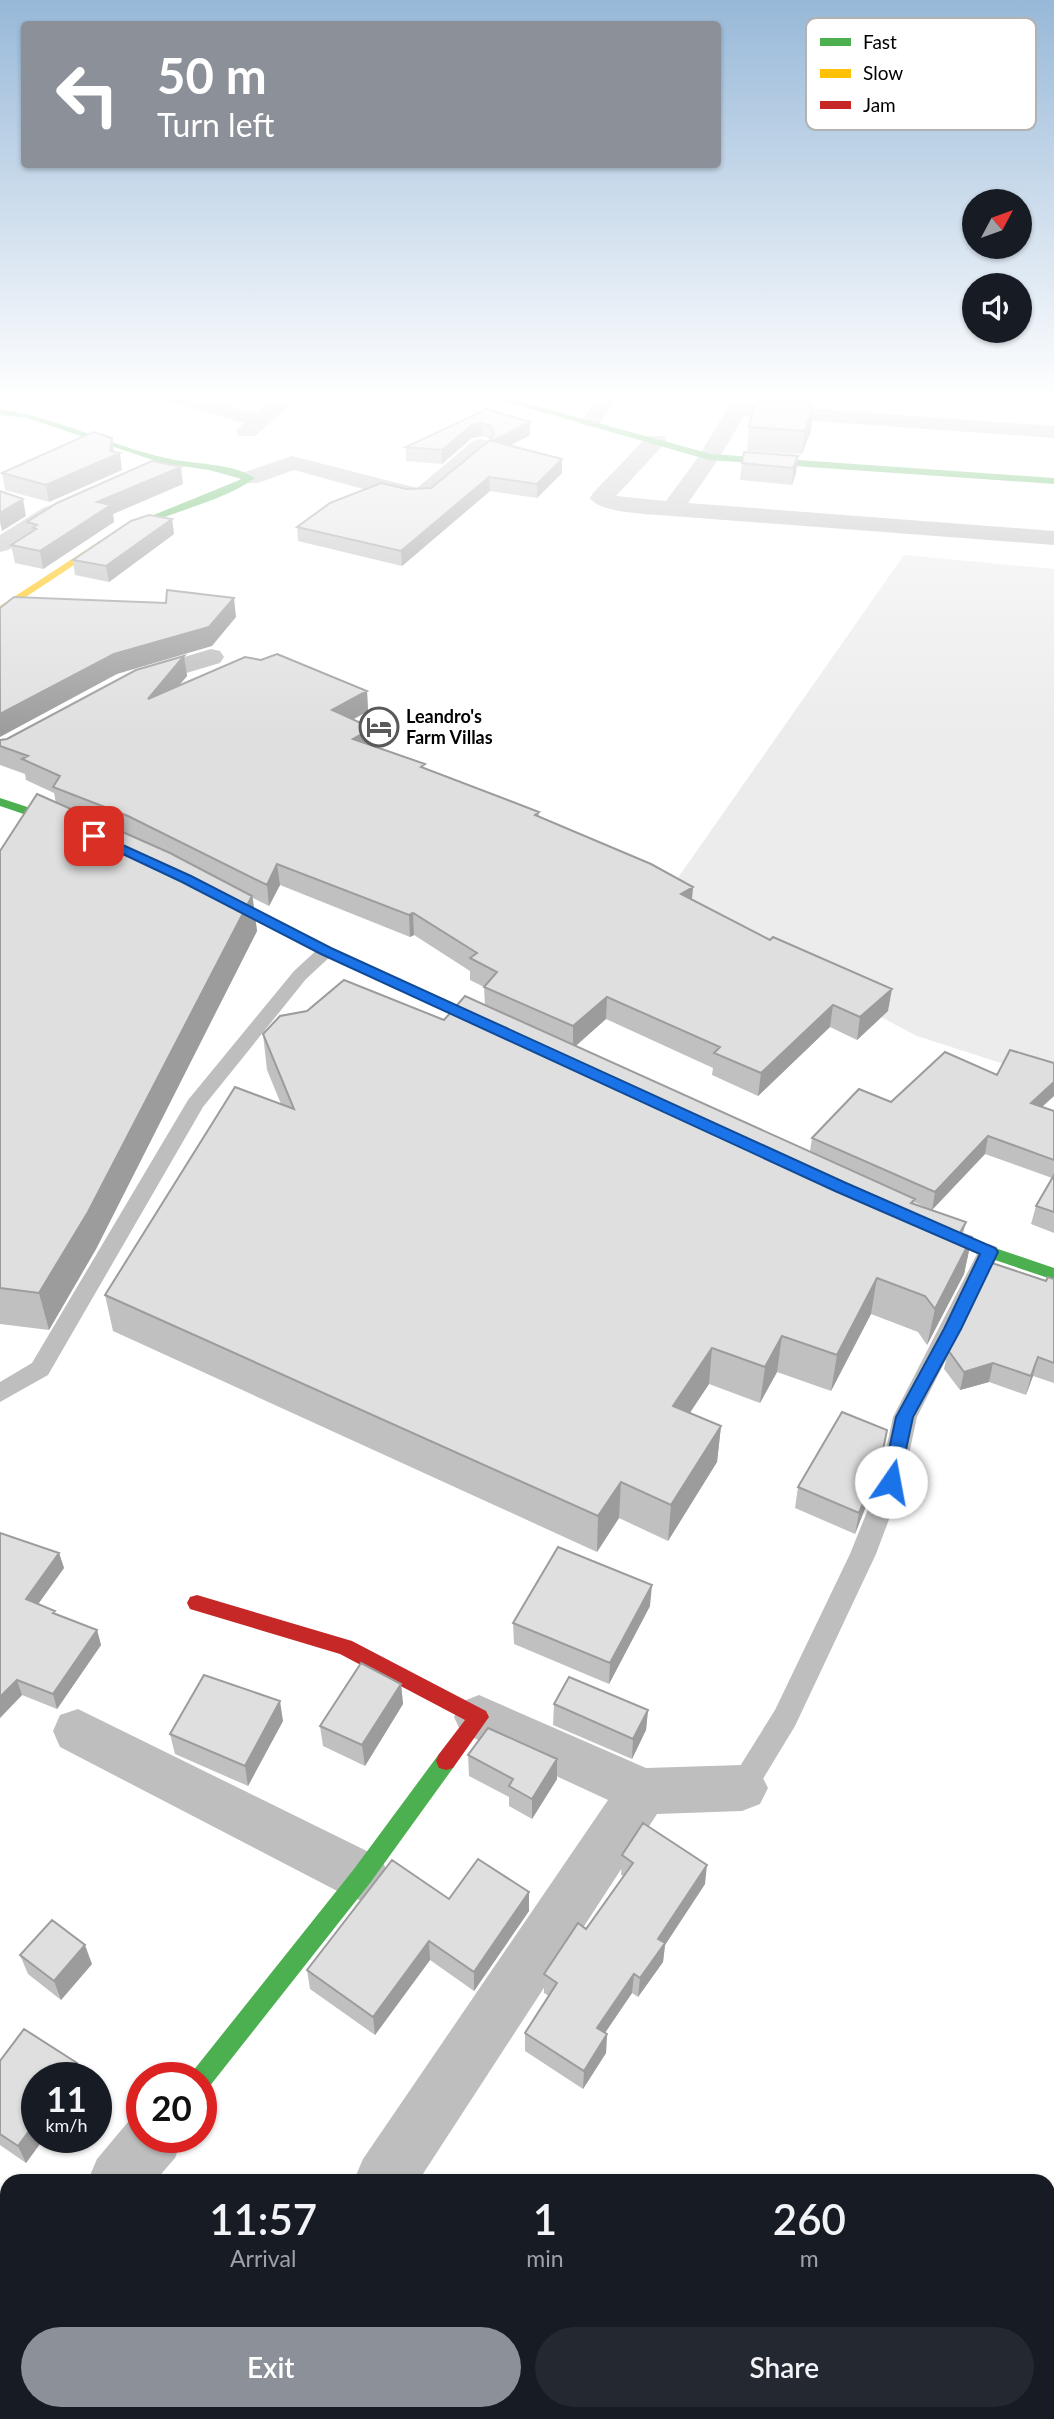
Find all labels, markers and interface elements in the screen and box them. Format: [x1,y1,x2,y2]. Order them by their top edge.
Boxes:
legend [806,18,1036,130]
text: Fast [863,30,897,53]
text: 50 m [157,46,267,104]
icon: left [42,49,133,140]
text: Slow [863,61,903,84]
text: Jam [863,93,896,116]
text: Turn left [157,105,274,144]
north arrow [962,189,1032,259]
map controls [962,189,1032,343]
button: sound [962,273,1032,343]
place label: Leandro's Farm Villas [406,705,493,748]
hotel icon: Leandro's Farm Villas [358,706,400,748]
pin [64,806,124,866]
icon: arrive [75,817,113,855]
position arrow [854,1445,928,1519]
speed limit sign: 20 [126,2062,217,2153]
text: 11 [46,2077,87,2119]
text: km/h [45,2114,88,2136]
text: 11:57 [209,2194,317,2244]
text: 1 [533,2194,557,2244]
text: 260 [773,2194,846,2244]
text: Arrival [230,2244,296,2272]
text: min [526,2244,564,2272]
text: m [800,2244,819,2272]
button: Exit [21,2327,521,2407]
button: Share [535,2327,1034,2407]

